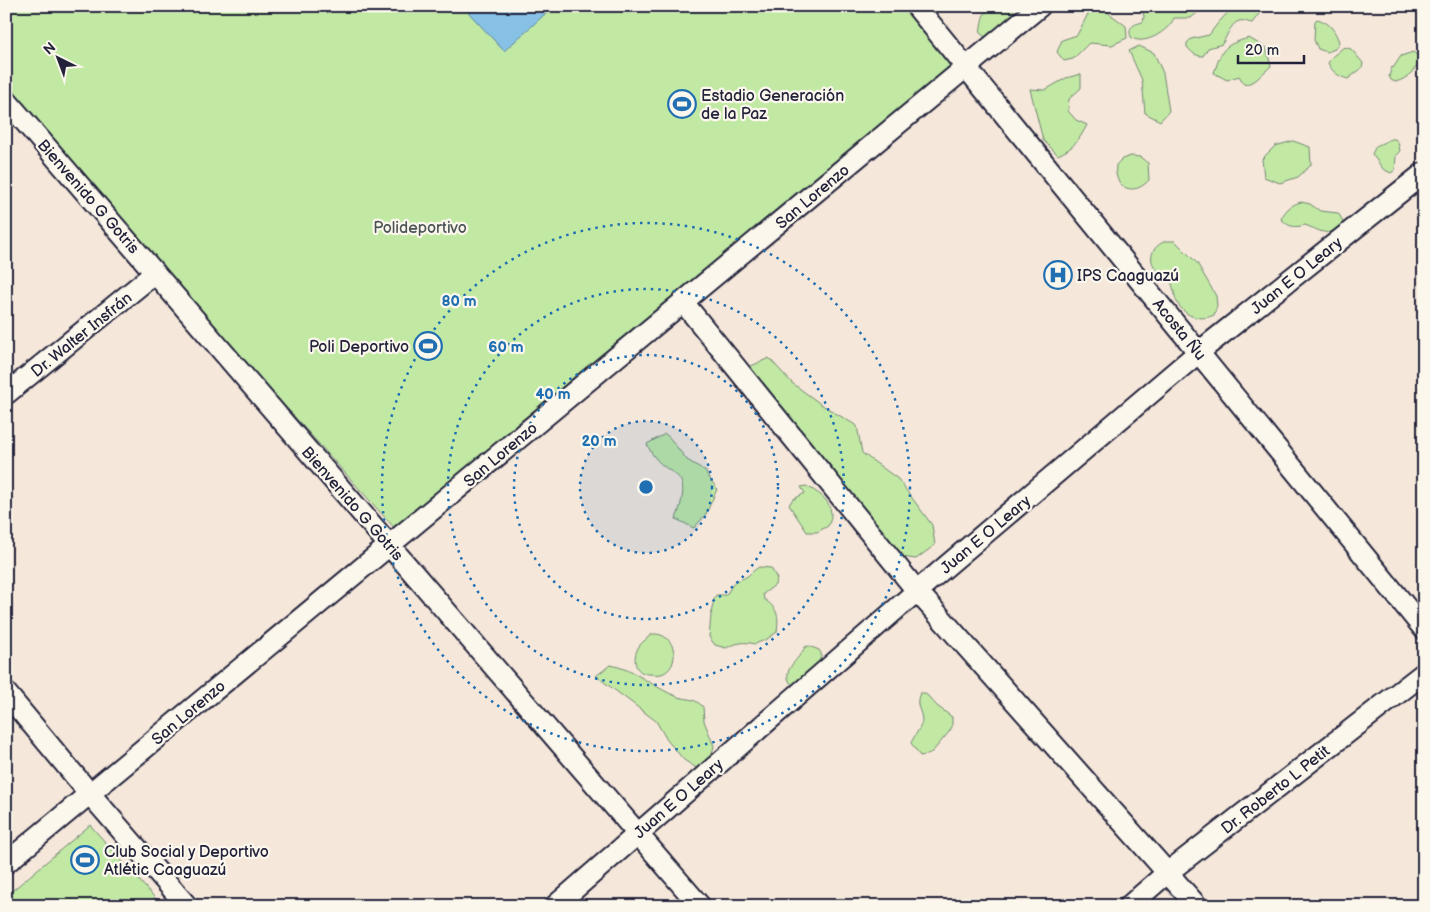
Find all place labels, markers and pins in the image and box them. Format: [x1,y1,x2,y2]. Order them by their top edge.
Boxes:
place label: Estadio Generación de la Paz [701,87,844,124]
sports icon: Estadio Generación de la Paz [667,89,697,119]
hospital icon: IPS Caaguazú [1043,260,1073,290]
place label: IPS Caaguazú [1077,267,1179,286]
sports icon: Poli Deportivo [413,331,443,361]
place label: Poli Deportivo [309,338,409,357]
centre of rings [637,478,655,496]
place label: Club Social y Deportivo Atlétic Caaguazú [104,843,269,880]
sports icon: Club Social y Deportivo Atlétic Caaguazú [70,845,100,875]

